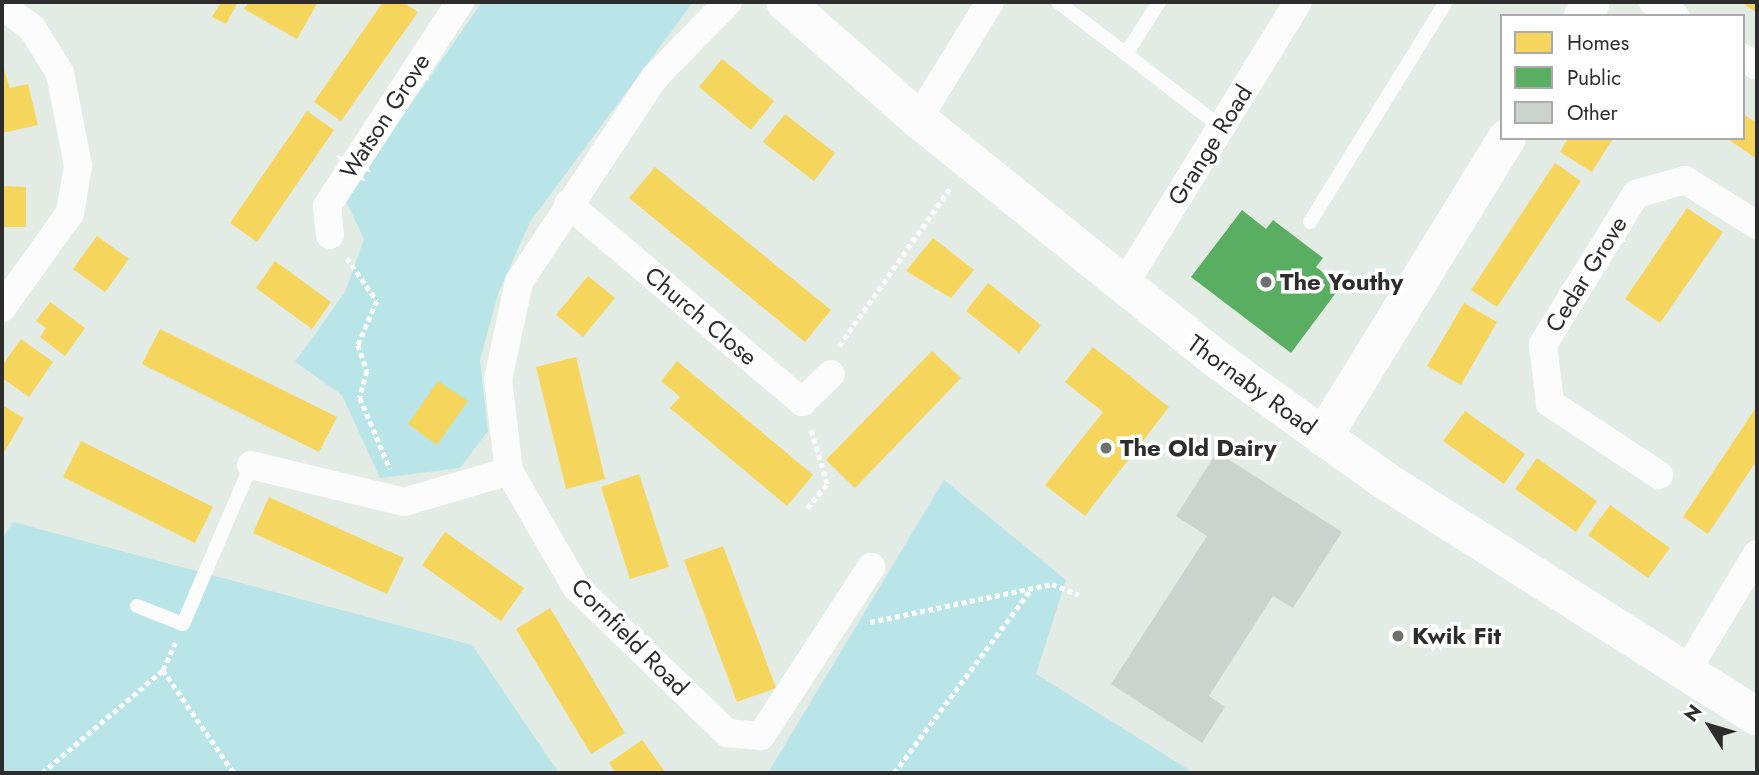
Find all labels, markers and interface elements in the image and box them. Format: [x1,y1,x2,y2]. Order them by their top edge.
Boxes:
legend [1500,14,1745,140]
text: Homes [1567,28,1629,58]
street label: Watson Grove [334,48,436,184]
text: Public [1567,63,1621,93]
street label: Grange Road [1162,80,1258,210]
text: Other [1567,98,1618,128]
street label: Cedar Grove [1539,211,1633,337]
street label: Church Close [639,261,763,371]
place label: The Youthy [1280,268,1403,296]
marker: The Youthy [1258,274,1274,290]
street label: Thornaby Road [1182,329,1322,441]
place label: The Old Dairy [1120,434,1277,462]
marker: The Old Dairy [1098,440,1114,456]
street label: Cornfield Road [565,572,695,702]
place label: Kwik Fit [1412,622,1501,650]
marker: Kwik Fit [1390,628,1406,644]
north arrow [1675,691,1745,761]
text: N [1678,699,1708,727]

